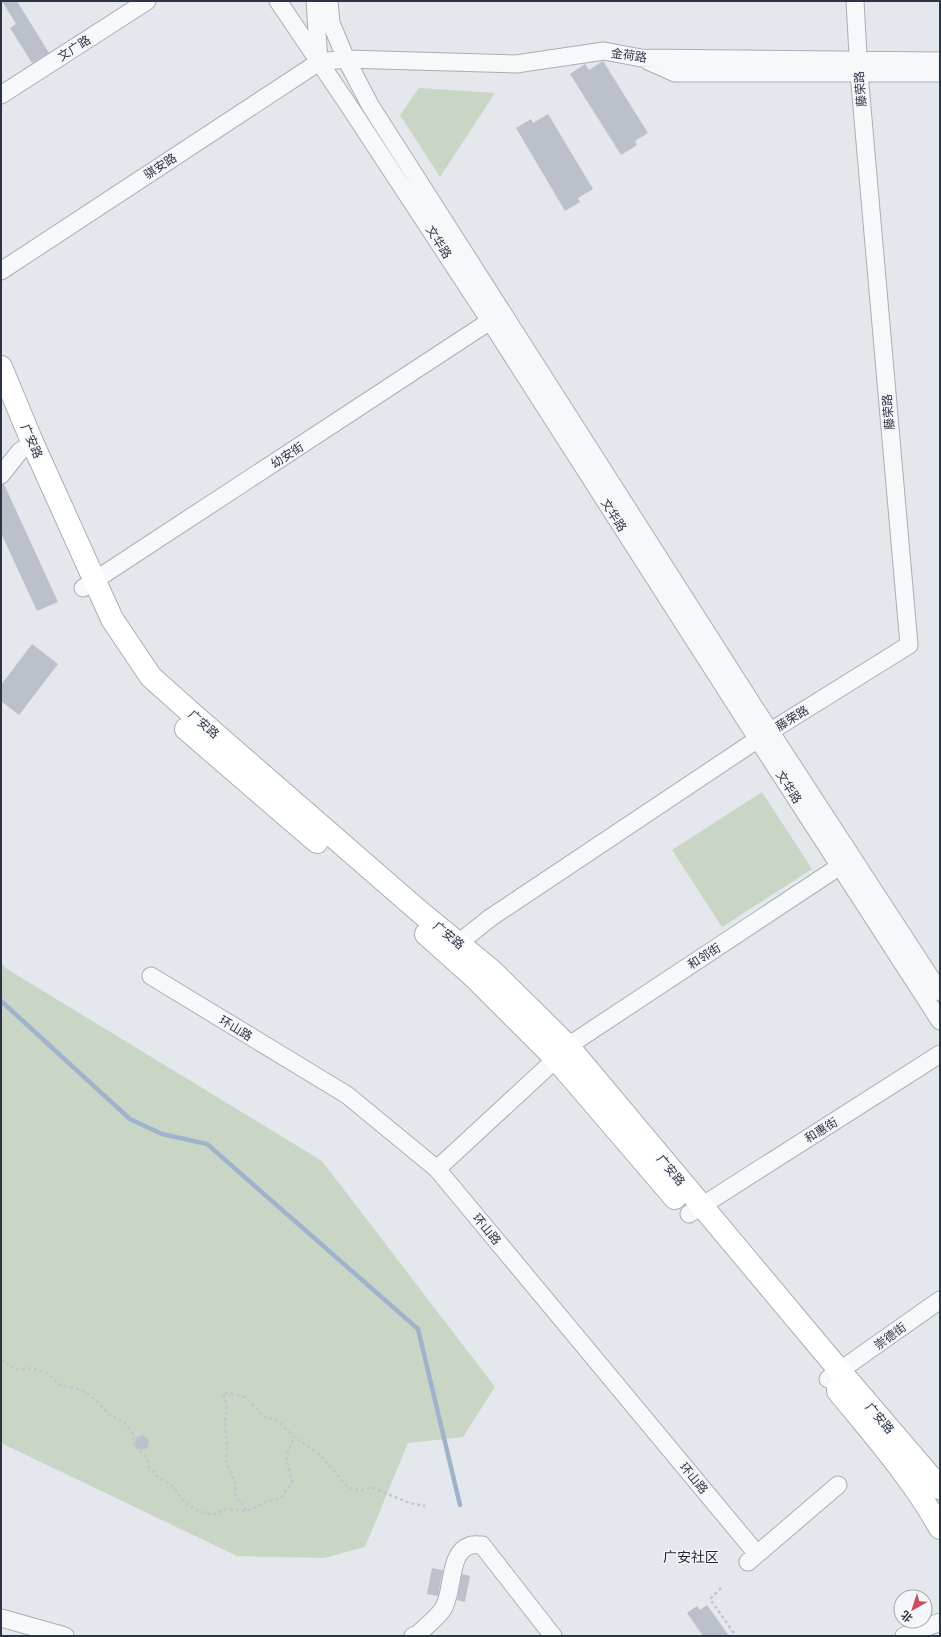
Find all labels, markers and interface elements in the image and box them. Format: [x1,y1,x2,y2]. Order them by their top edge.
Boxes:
street label: 文广路 [54,31,94,65]
street label: 金荷路 [610,44,648,66]
street label: 藤荣路 [850,70,870,108]
street label: 骐安路 [140,149,180,183]
street label: 文华路 [422,222,456,262]
street label: 藤荣路 [878,393,898,431]
street label: 广安路 [17,421,47,461]
street label: 幼安街 [267,438,307,472]
street label: 文华路 [597,495,631,535]
street label: 藤荣路 [772,701,812,735]
street label: 广安路 [185,706,223,742]
street label: 文华路 [772,767,806,807]
street label: 广安路 [430,917,468,953]
street label: 和邻街 [684,939,724,973]
street label: 环山路 [216,1011,256,1045]
street label: 和惠街 [801,1113,841,1147]
street label: 广安路 [653,1151,689,1189]
street label: 环山路 [469,1210,505,1248]
street label: 崇德街 [870,1319,910,1353]
street label: 广安路 [862,1399,898,1437]
street label: 环山路 [676,1459,712,1497]
district label: 广安社区 [663,1547,719,1566]
north arrow [893,1589,933,1629]
text: 北 [897,1608,915,1626]

